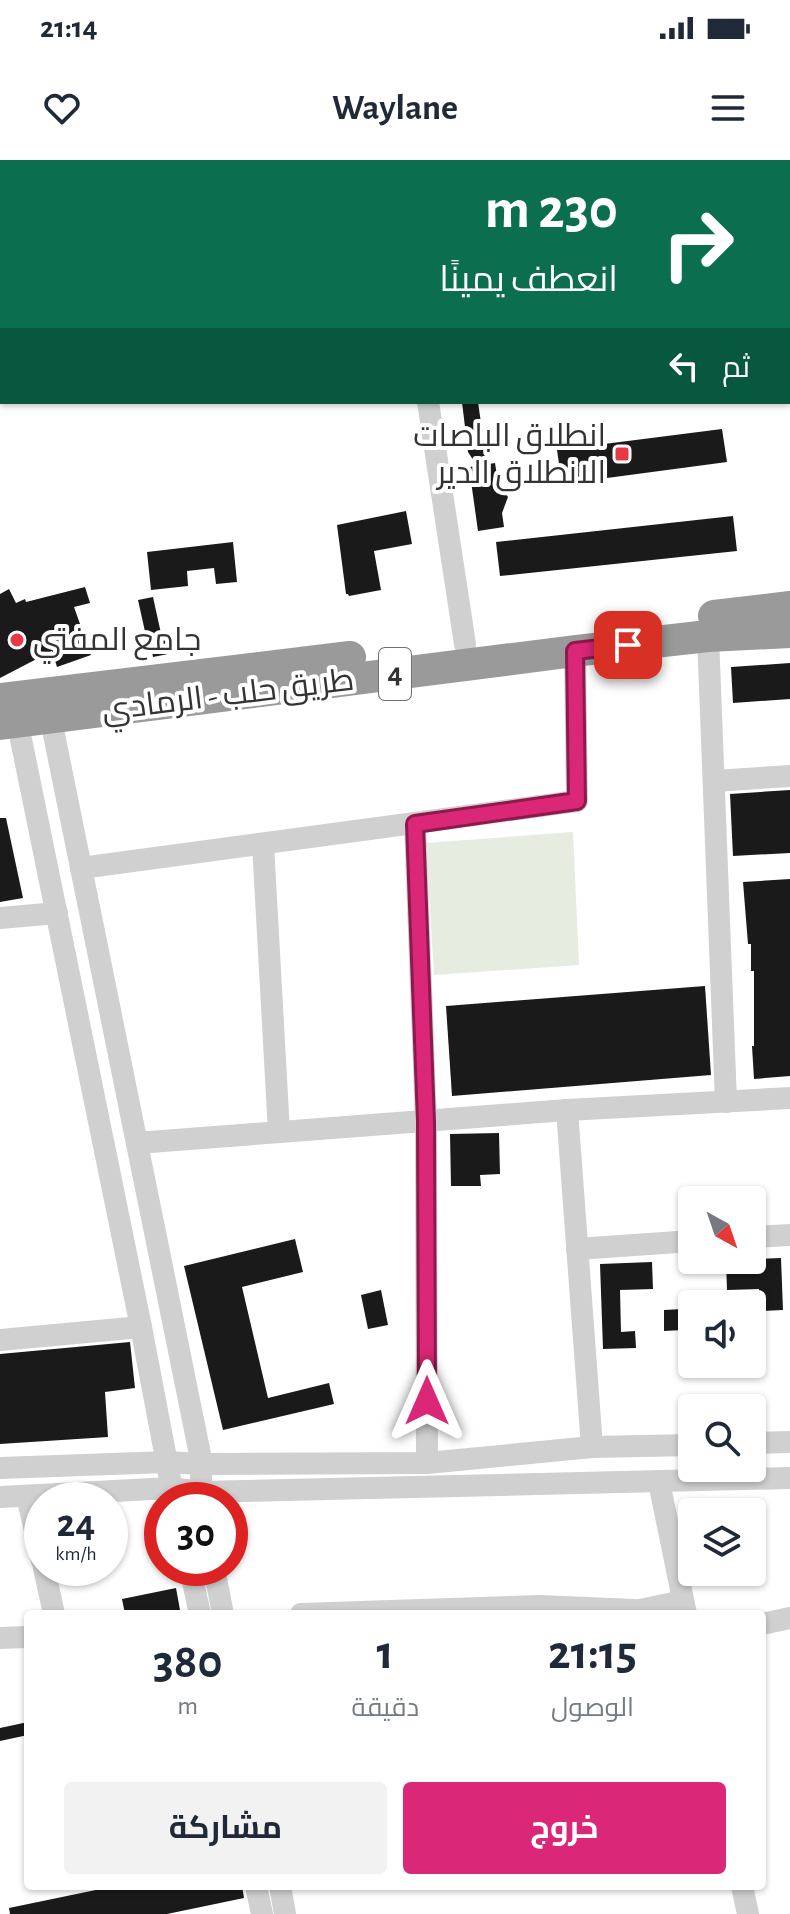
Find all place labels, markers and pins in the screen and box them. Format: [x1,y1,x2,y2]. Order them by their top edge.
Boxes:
place label: انطلاق الباصات الانطلاق الدير [413,420,606,492]
marker: انطلاق الباصات الانطلاق الدير [613,445,631,463]
pin [594,611,662,679]
place label: جامع المفتي [33,624,201,664]
marker: جامع المفتي [8,631,26,649]

